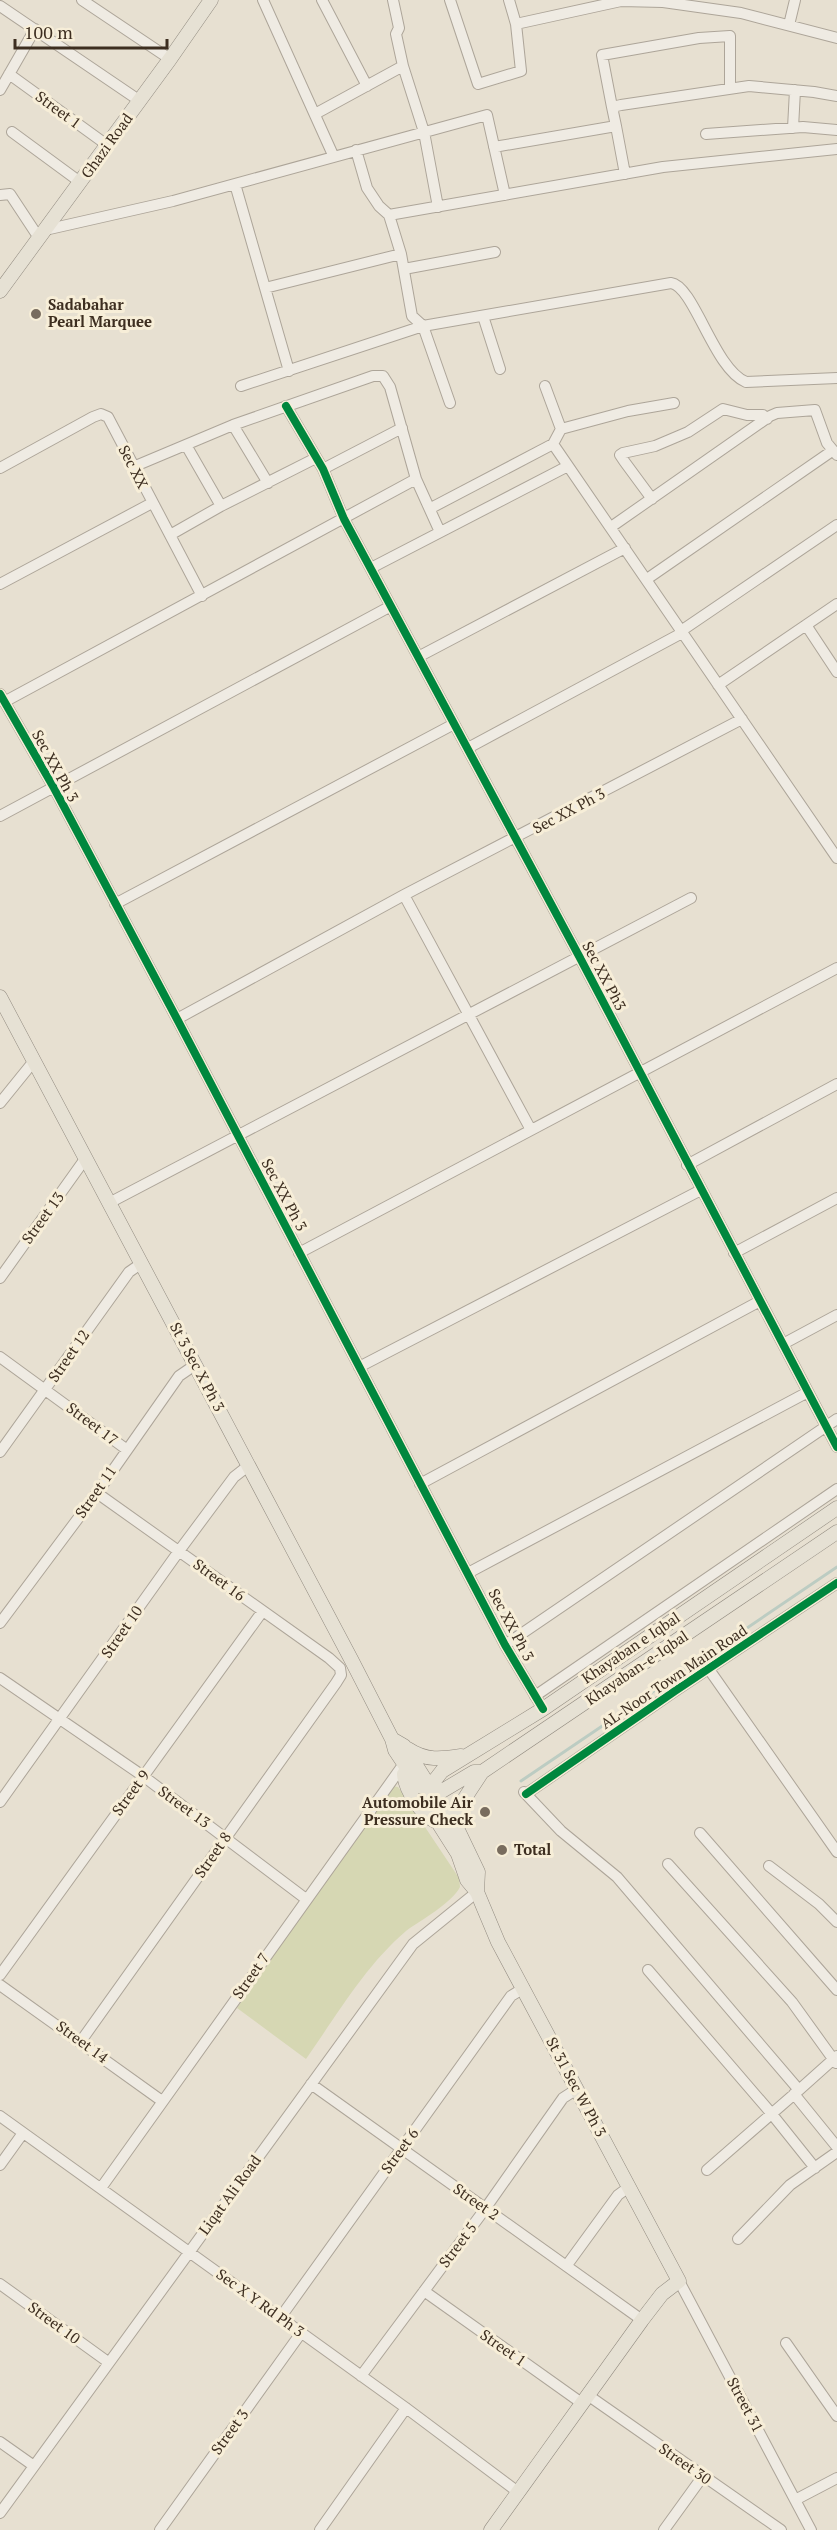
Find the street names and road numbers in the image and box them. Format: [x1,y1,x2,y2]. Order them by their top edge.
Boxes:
street label: Street 1 [32,86,85,132]
street label: Ghazi Road [76,109,137,182]
street label: Sec XX [114,441,153,492]
street label: Sec XX Ph 3 [28,726,84,805]
street label: Sec XX Ph 3 [529,783,608,838]
street label: Sec XX Ph3 [578,937,631,1014]
street label: Sec XX Ph 3 [257,1155,312,1234]
street label: Street 13 [17,1187,68,1247]
street label: St 3 Sec X Ph 3 [166,1318,230,1415]
street label: Street 12 [43,1325,93,1386]
street label: Street 17 [63,1397,122,1449]
street label: Street 11 [70,1461,120,1522]
street label: Street 16 [190,1554,250,1605]
street label: Sec XX Ph 3 [484,1585,539,1664]
street label: Street 10 [96,1601,146,1662]
street label: Khayaban e Iqbal [577,1607,683,1687]
street label: AL-Noor Town Main Road [596,1620,751,1733]
street label: Khayaban-e-Iqbal [581,1625,692,1709]
street label: Street 9 [107,1766,153,1819]
street label: Street 13 [155,1781,215,1832]
street label: Street 8 [189,1828,235,1881]
street label: Street 7 [227,1949,273,2002]
street label: Street 14 [53,2016,113,2067]
street label: St 31 Sec W Ph 3 [542,2033,612,2140]
street label: Street 6 [376,2124,422,2177]
street label: Liqat Ali Road [194,2151,265,2238]
street label: Street 2 [450,2178,503,2224]
street label: Street 5 [434,2218,481,2271]
street label: Sec X Y Rd Ph 3 [213,2263,309,2341]
street label: Street 10 [25,2297,85,2348]
street label: Street 1 [477,2324,530,2370]
street label: Street 31 [723,2373,769,2436]
street label: Street 3 [206,2405,252,2458]
street label: Street 30 [655,2438,716,2488]

